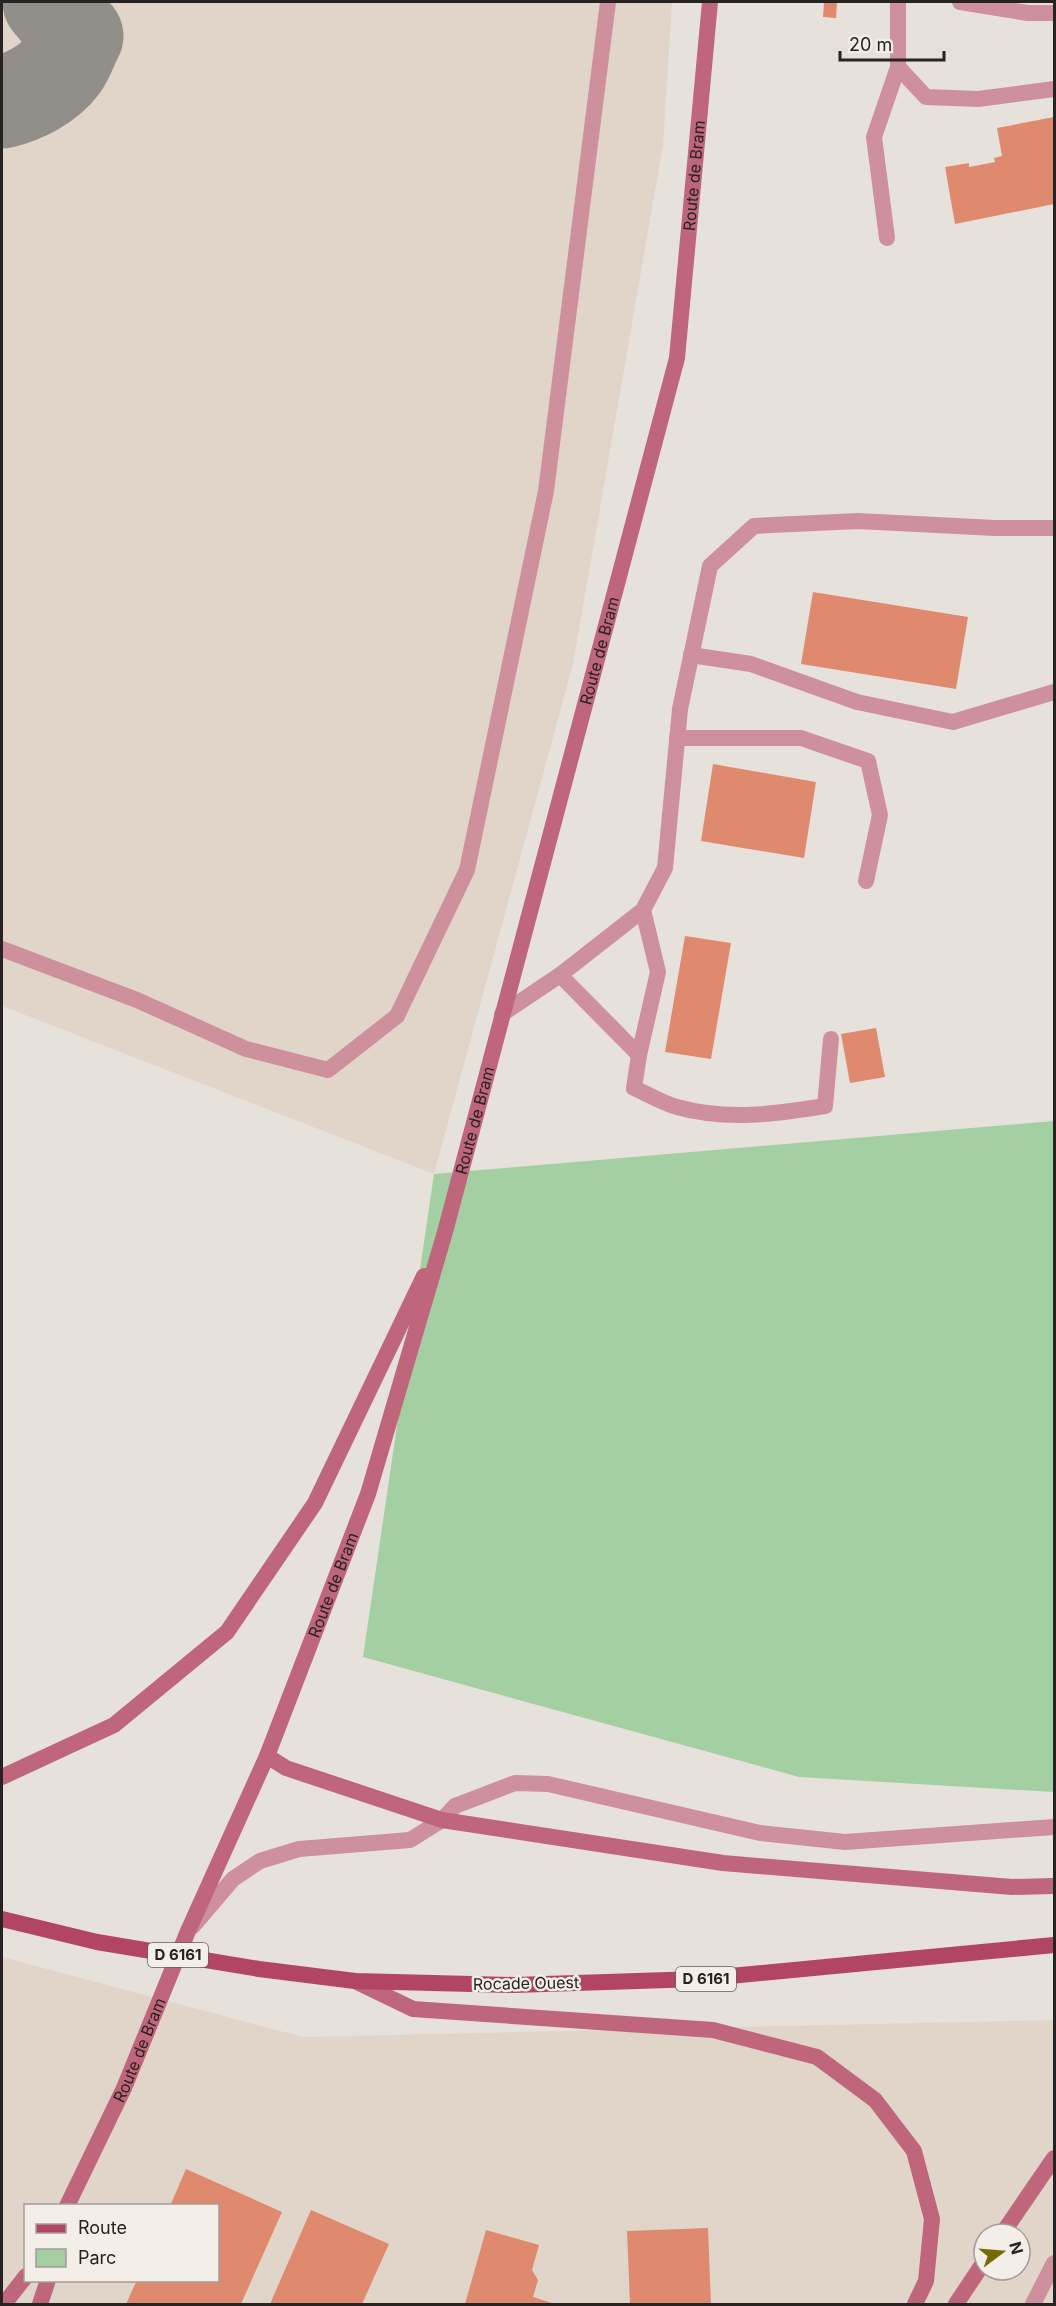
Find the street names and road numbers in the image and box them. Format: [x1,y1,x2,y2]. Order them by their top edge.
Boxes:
street label: Route de Bram [679,119,709,232]
street label: Route de Bram [575,594,623,707]
street label: Route de Bram [451,1064,499,1177]
street label: Route de Bram [304,1529,362,1640]
road number: D 6161 [148,1943,208,1967]
road number: D 6161 [676,1967,736,1991]
street label: Rocade Ouest [473,1972,579,1994]
street label: Route de Bram [109,1995,170,2106]

